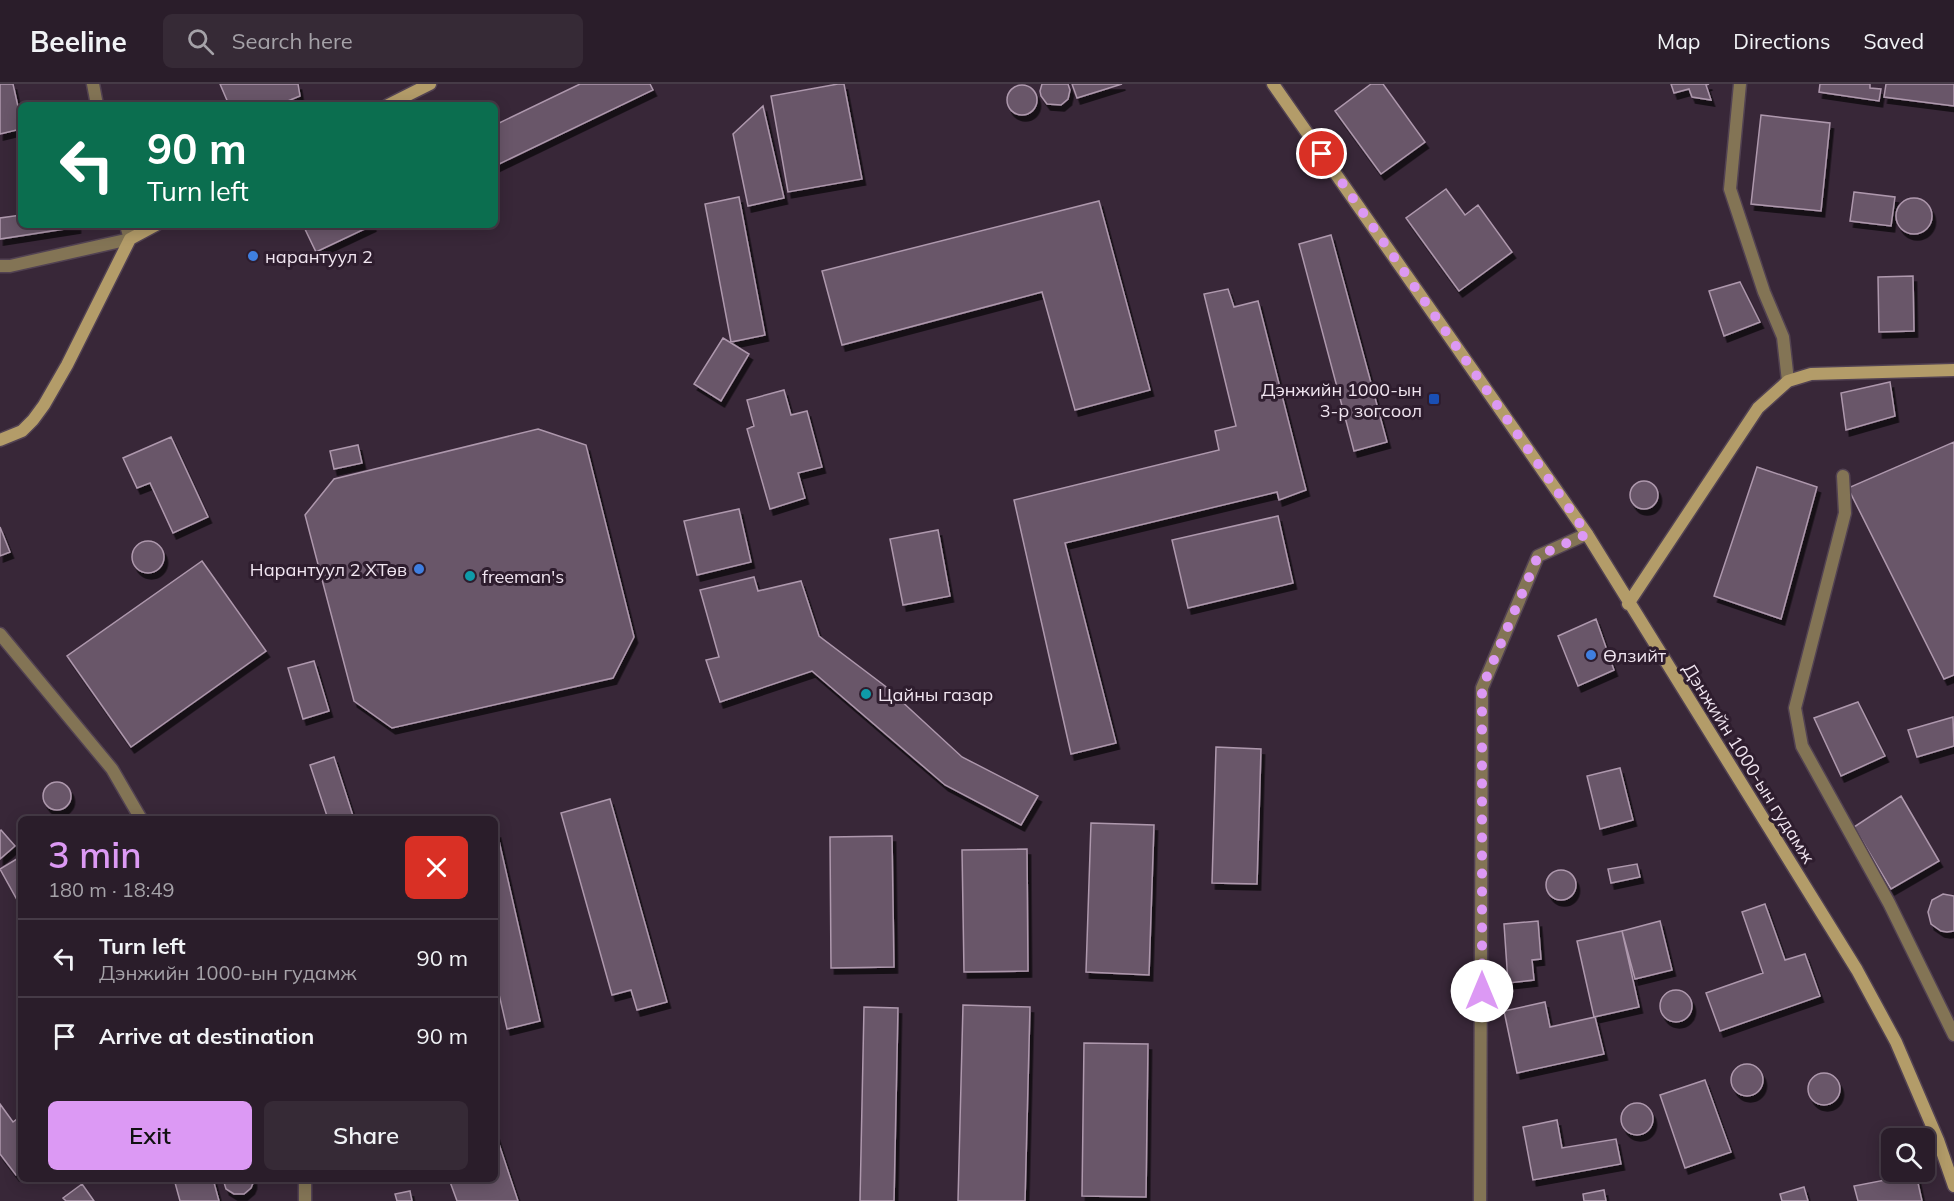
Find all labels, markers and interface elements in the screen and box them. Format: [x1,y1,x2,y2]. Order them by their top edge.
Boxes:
search box [163,14,583,68]
text: Beeline [30,24,127,59]
icon: search [184,25,217,58]
text: Search here [232,27,353,55]
text: Map [1657,28,1700,54]
text: Directions [1733,28,1830,54]
text: Saved [1863,28,1924,54]
text: 90 m [147,122,247,175]
icon: left [48,126,126,204]
pin [1296,128,1347,179]
icon: arrive [1305,137,1338,170]
text: Turn left [147,174,249,208]
place label: нарантуул 2 [265,245,373,268]
marker: нарантуул 2 [246,249,260,263]
place label: Дэнжийн 1000-ын 3-р зогсоол [1261,378,1422,422]
marker: Дэнжийн 1000-ын 3-р зогсоол [1427,392,1441,406]
place label: Нарантуул 2 ХТөв [250,558,407,581]
marker: Нарантуул 2 ХТөв [412,562,426,576]
place label: freeman's [482,565,564,588]
marker: freeman's [463,569,477,583]
place label: Өлзийт [1603,644,1667,667]
marker: Өлзийт [1584,648,1598,662]
street label: Дэнжийн 1000-ын гудамж [1678,659,1820,868]
place label: Цайны газар [878,683,993,706]
marker: Цайны газар [859,687,873,701]
text: 3 min [48,832,142,877]
button: close [405,836,468,899]
text: 180 m · 18:49 [48,877,174,902]
text: Turn left [99,932,186,960]
icon: left [48,942,81,975]
text: 90 m [417,944,468,972]
position arrow [1450,959,1514,1023]
text: Дэнжийн 1000-ын гудамж [99,960,357,985]
icon: arrive [48,1020,81,1053]
text: Arrive at destination [99,1022,314,1050]
text: 90 m [417,1022,468,1050]
button: Exit [48,1101,252,1170]
button: Share [264,1101,468,1170]
map controls [1881,1128,1935,1182]
button: search [1881,1128,1935,1182]

